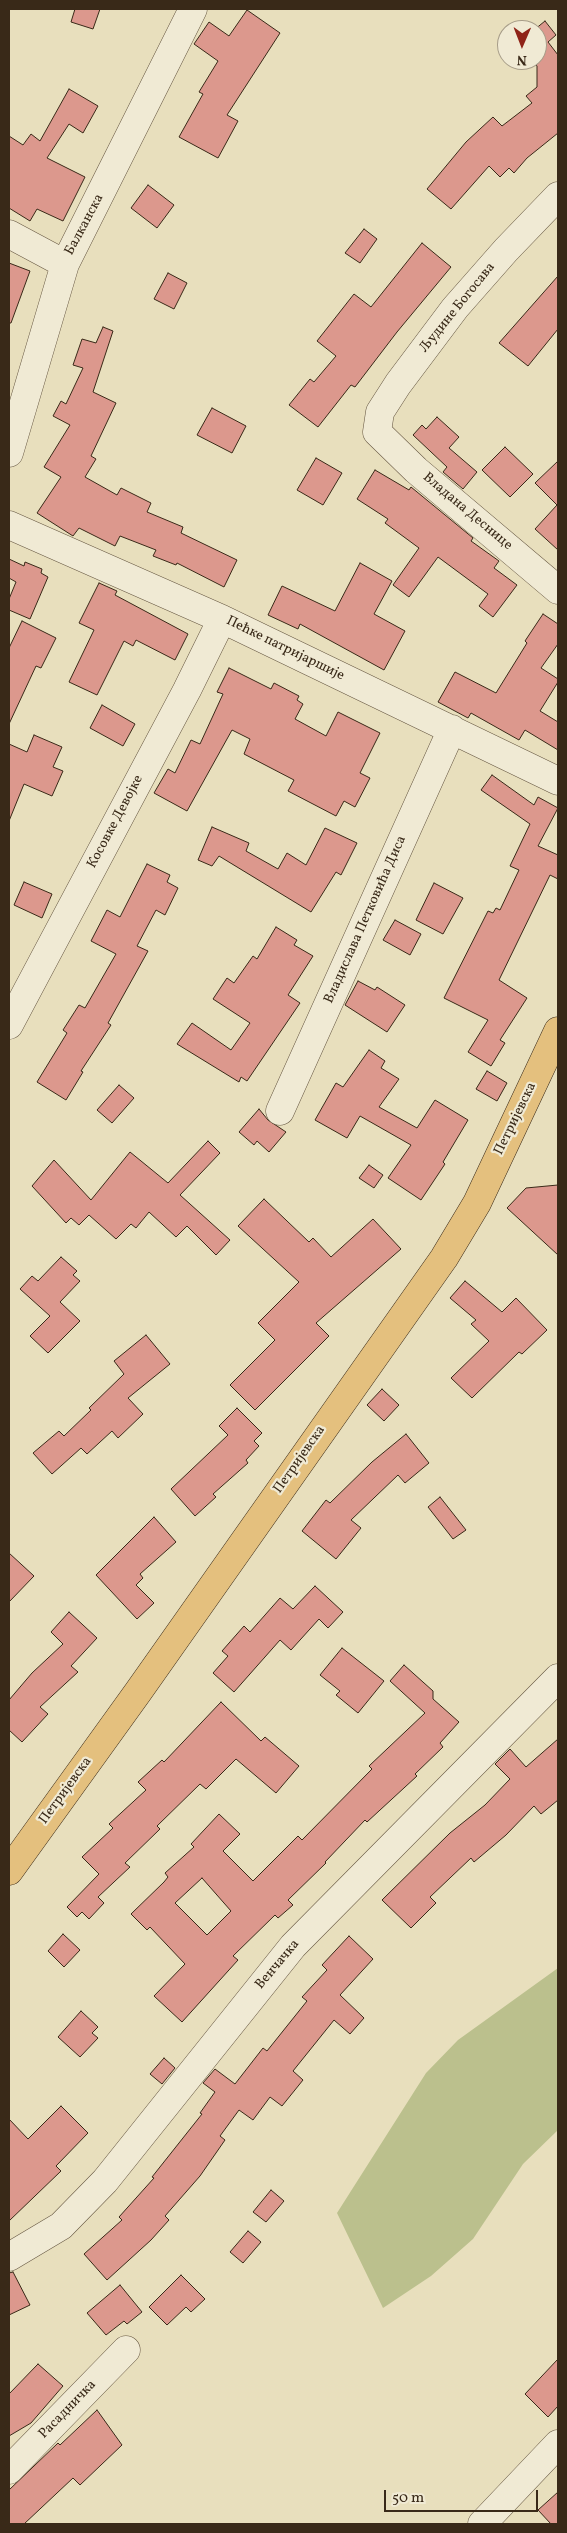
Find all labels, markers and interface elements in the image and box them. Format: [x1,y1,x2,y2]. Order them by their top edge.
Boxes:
north arrow [497,20,547,70]
text: N [517,50,527,69]
street label: Балканска [62,192,108,258]
street label: Људине Богосава [417,260,499,356]
street label: Владана Деснице [419,470,515,554]
street label: Пећке патријаршије [223,613,347,685]
street label: Косовке Девојке [84,773,148,871]
street label: Владислава Петковића Диса [321,834,411,1006]
street label: Петријевска [491,1080,541,1158]
street label: Петријевска [270,1423,330,1497]
street label: Петријевска [36,1754,96,1828]
street label: Венчачка [252,1937,304,1993]
street label: Расадничка [36,2377,100,2443]
scale bar [387,2480,541,2512]
text: 50 m [392,2488,424,2509]

